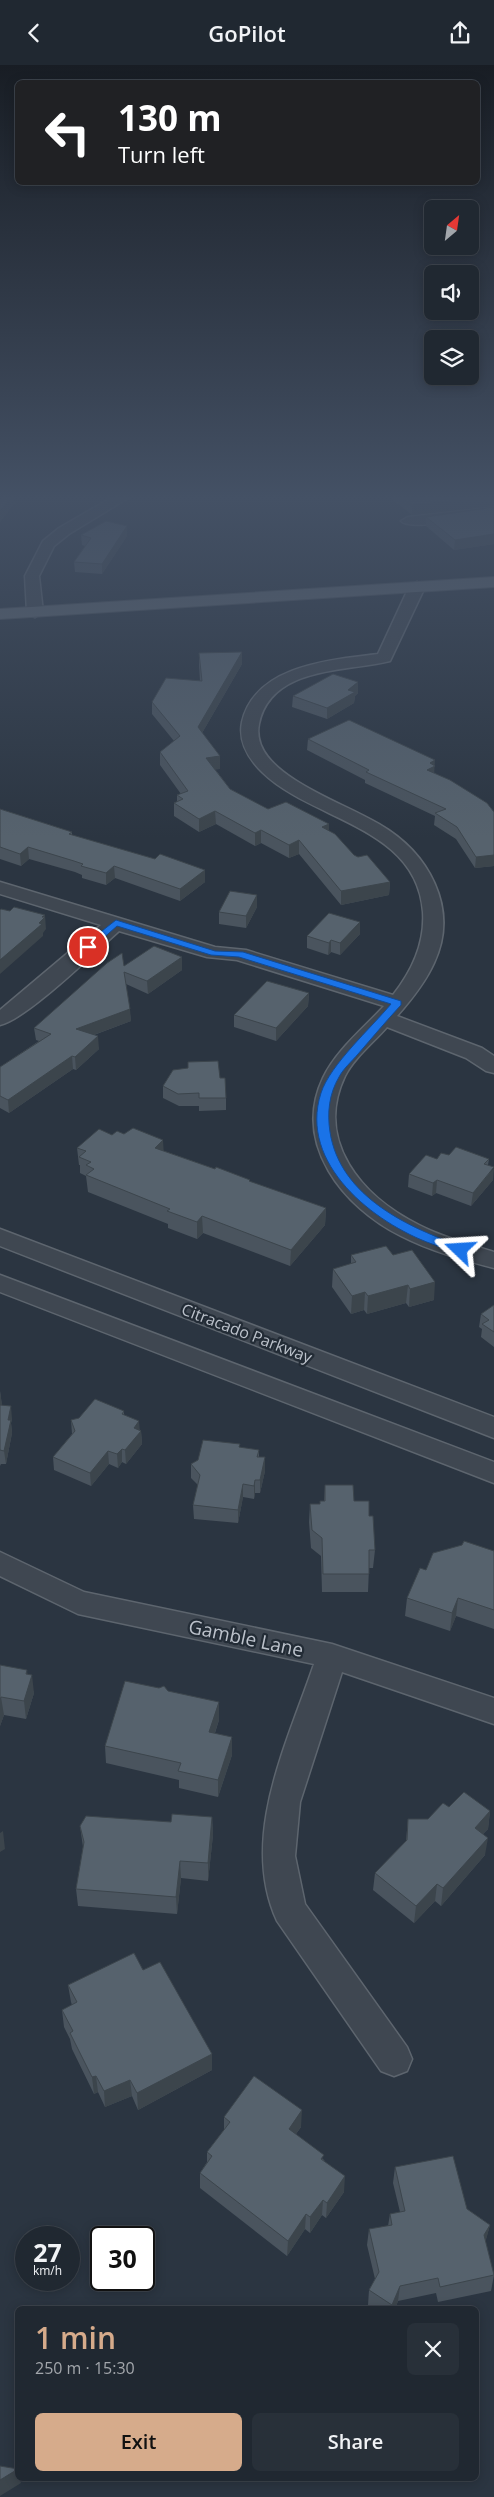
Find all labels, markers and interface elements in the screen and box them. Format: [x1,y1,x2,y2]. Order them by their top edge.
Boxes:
text: GoPilot [208,18,286,48]
icon: back [20,19,48,47]
icon: share [446,19,474,47]
text: 130 m [118,94,222,141]
icon: left [35,100,100,165]
text: Turn left [118,139,205,169]
north arrow [424,200,479,255]
map controls [424,200,479,385]
button: sound [424,265,479,320]
button: layers [424,330,479,385]
pin [67,926,109,968]
icon: arrive [74,933,102,961]
position arrow [433,1223,485,1275]
street label: Citracado Parkway [179,1298,316,1368]
street label: Gamble Lane [186,1613,306,1663]
speed limit sign: 30 [90,2226,155,2291]
text: 27 [33,2235,62,2269]
text: km/h [33,2262,62,2279]
text: 1 min [35,2317,116,2358]
button: close [407,2323,459,2375]
text: 250 m · 15:30 [35,2357,135,2379]
button: Exit [35,2413,242,2471]
button: Share [252,2413,459,2471]

